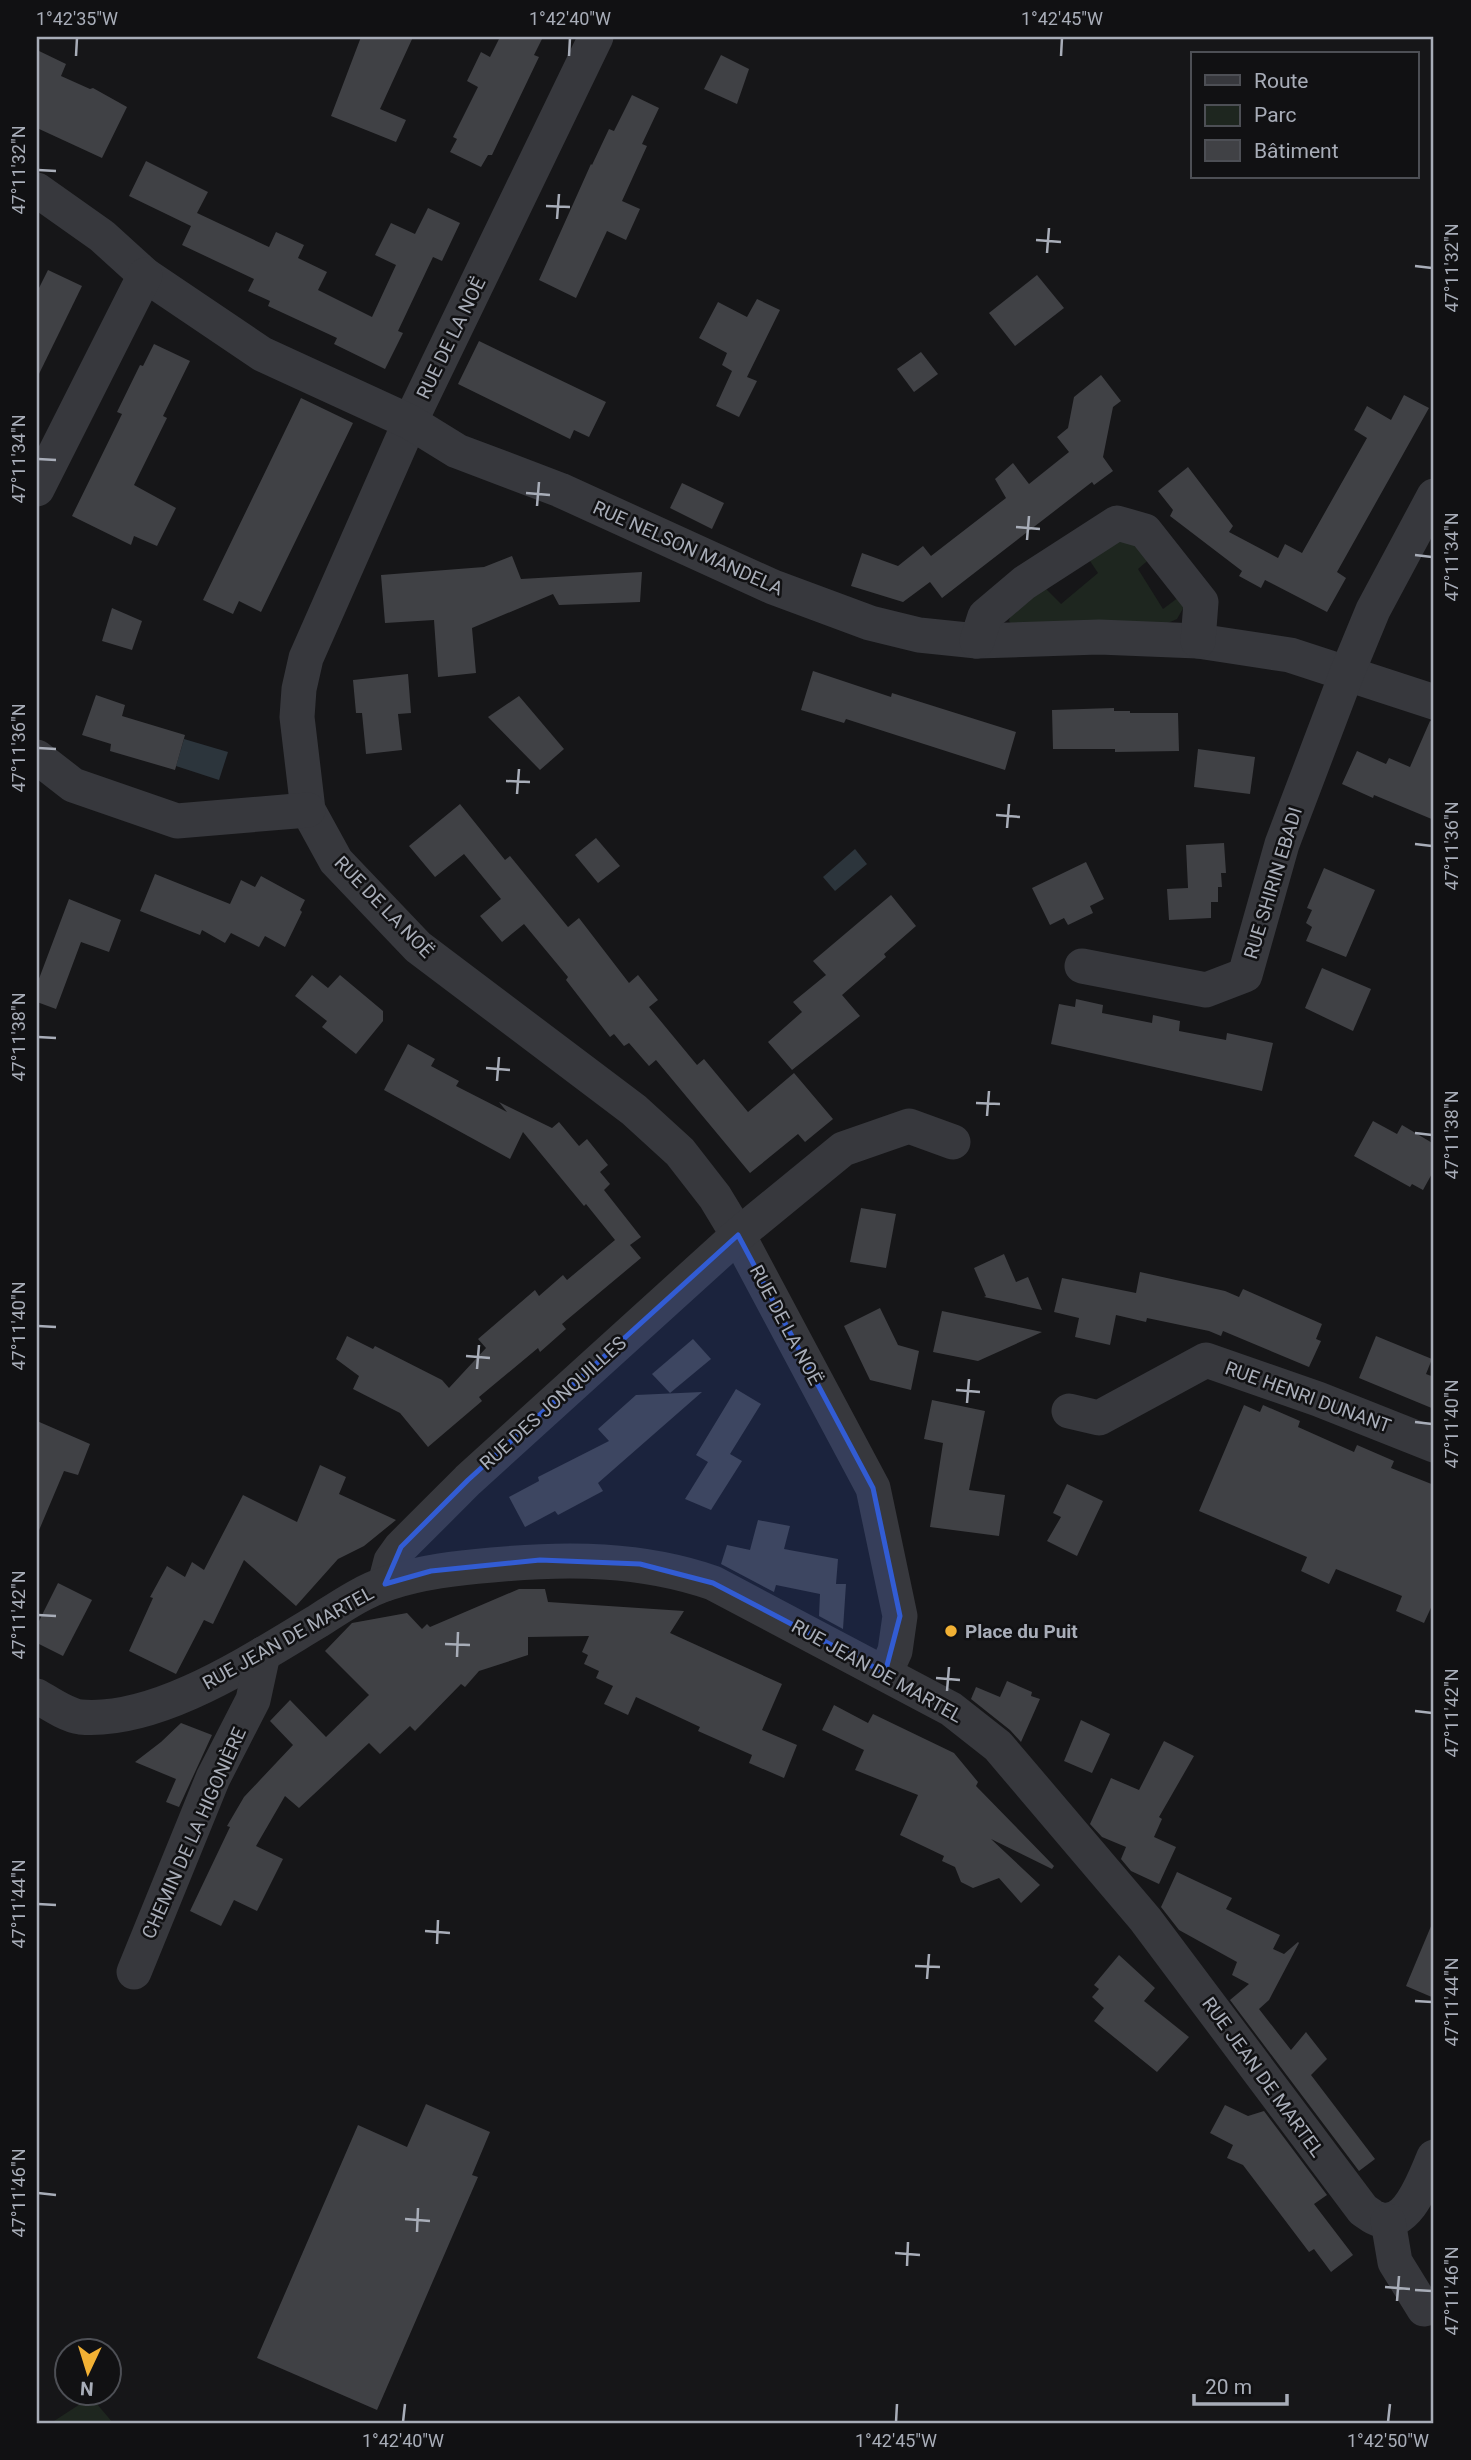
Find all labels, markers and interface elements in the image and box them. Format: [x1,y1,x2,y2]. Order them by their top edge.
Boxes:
text: 1°42'35"W [36,8,118,29]
text: 1°42'40"W [529,8,611,29]
text: 1°42'45"W [1021,8,1103,29]
legend [1191,52,1418,178]
text: Route [1254,69,1309,93]
text: Parc [1254,103,1296,127]
text: 47°11'32"N [8,125,29,215]
text: Bâtiment [1254,139,1339,163]
text: 47°11'32"N [1441,223,1462,313]
street label: RUE DE LA NOË [412,273,490,403]
text: 47°11'34"N [8,414,29,504]
street label: RUE NELSON MANDELA [589,496,787,601]
text: 47°11'34"N [1441,512,1462,602]
text: 47°11'36"N [8,703,29,793]
text: 47°11'36"N [1441,801,1462,891]
street label: RUE SHIRIN EBADI [1239,804,1307,962]
street label: RUE DE LA NOË [330,851,438,963]
text: 47°11'38"N [8,992,29,1082]
text: 47°11'38"N [1441,1090,1462,1180]
street label: RUE DE LA NOË [745,1261,827,1389]
text: 47°11'40"N [8,1281,29,1371]
street label: RUE DES JONQUILLES [475,1331,631,1475]
street label: RUE HENRI DUNANT [1222,1356,1394,1438]
text: 47°11'40"N [1441,1379,1462,1469]
text: 47°11'42"N [8,1570,29,1660]
street label: RUE JEAN DE MARTEL [198,1581,378,1695]
street label: RUE JEAN DE MARTEL [787,1614,967,1728]
place label: Place du Puit [965,1620,1078,1643]
marker: Place du Puit [943,1623,959,1639]
text: 47°11'42"N [1441,1668,1462,1758]
street label: CHEMIN DE LA HIGONIÈRE [137,1724,251,1942]
text: 47°11'44"N [8,1859,29,1949]
text: 47°11'44"N [1441,1957,1462,2047]
street label: RUE JEAN DE MARTEL [1197,1993,1329,2161]
text: 47°11'46"N [8,2148,29,2238]
text: 47°11'46"N [1441,2246,1462,2336]
north arrow [52,2338,122,2408]
scale bar [1194,2362,1287,2406]
text: 20 m [1205,2375,1252,2399]
text: N [79,2377,94,2400]
text: 1°42'40"W [362,2430,444,2451]
text: 1°42'45"W [855,2430,937,2451]
text: 1°42'50"W [1347,2430,1429,2451]

